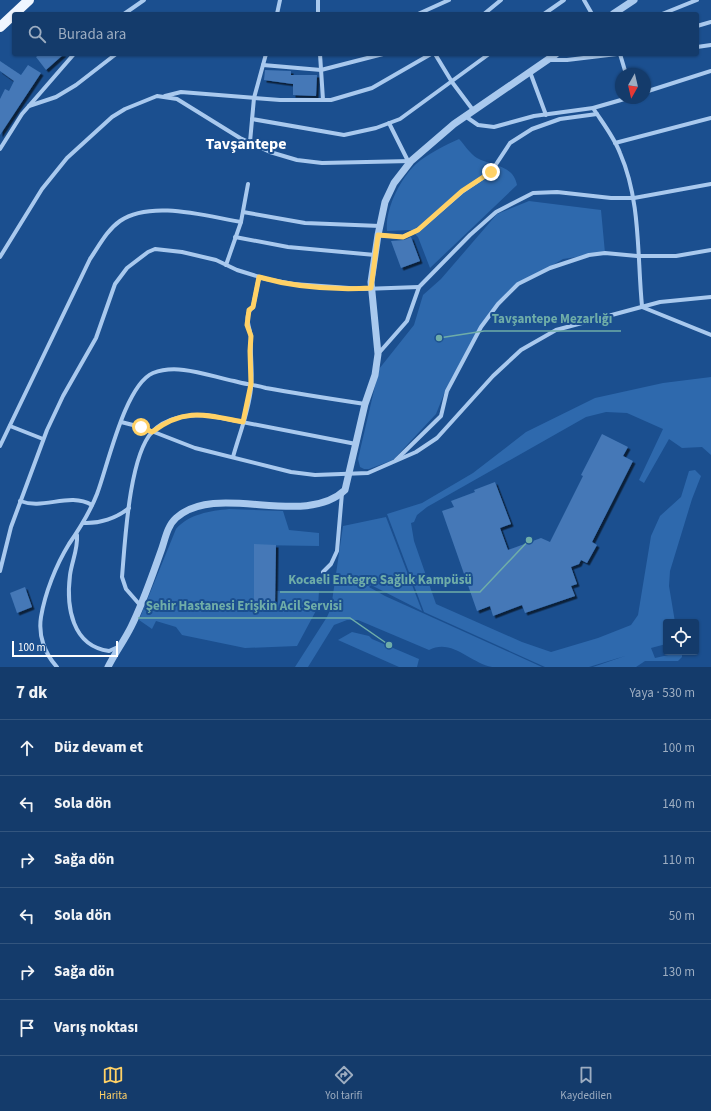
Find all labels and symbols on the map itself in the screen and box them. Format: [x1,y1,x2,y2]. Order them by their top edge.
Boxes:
north arrow [615,68,651,104]
district label: Tavşantepe [206,133,286,155]
route end [482,163,500,181]
callout: Tavşantepe Mezarlığı [484,306,621,331]
text: Tavşantepe Mezarlığı [492,310,612,328]
route start [132,418,150,436]
callout: Kocaeli Entegre Sağlık Kampüsü [280,567,480,592]
text: Kocaeli Entegre Sağlık Kampüsü [288,571,472,589]
callout: Şehir Hastanesi Erişkin Acil Servisi [138,593,350,618]
text: Şehir Hastanesi Erişkin Acil Servisi [146,597,342,615]
scale bar [12,639,118,658]

